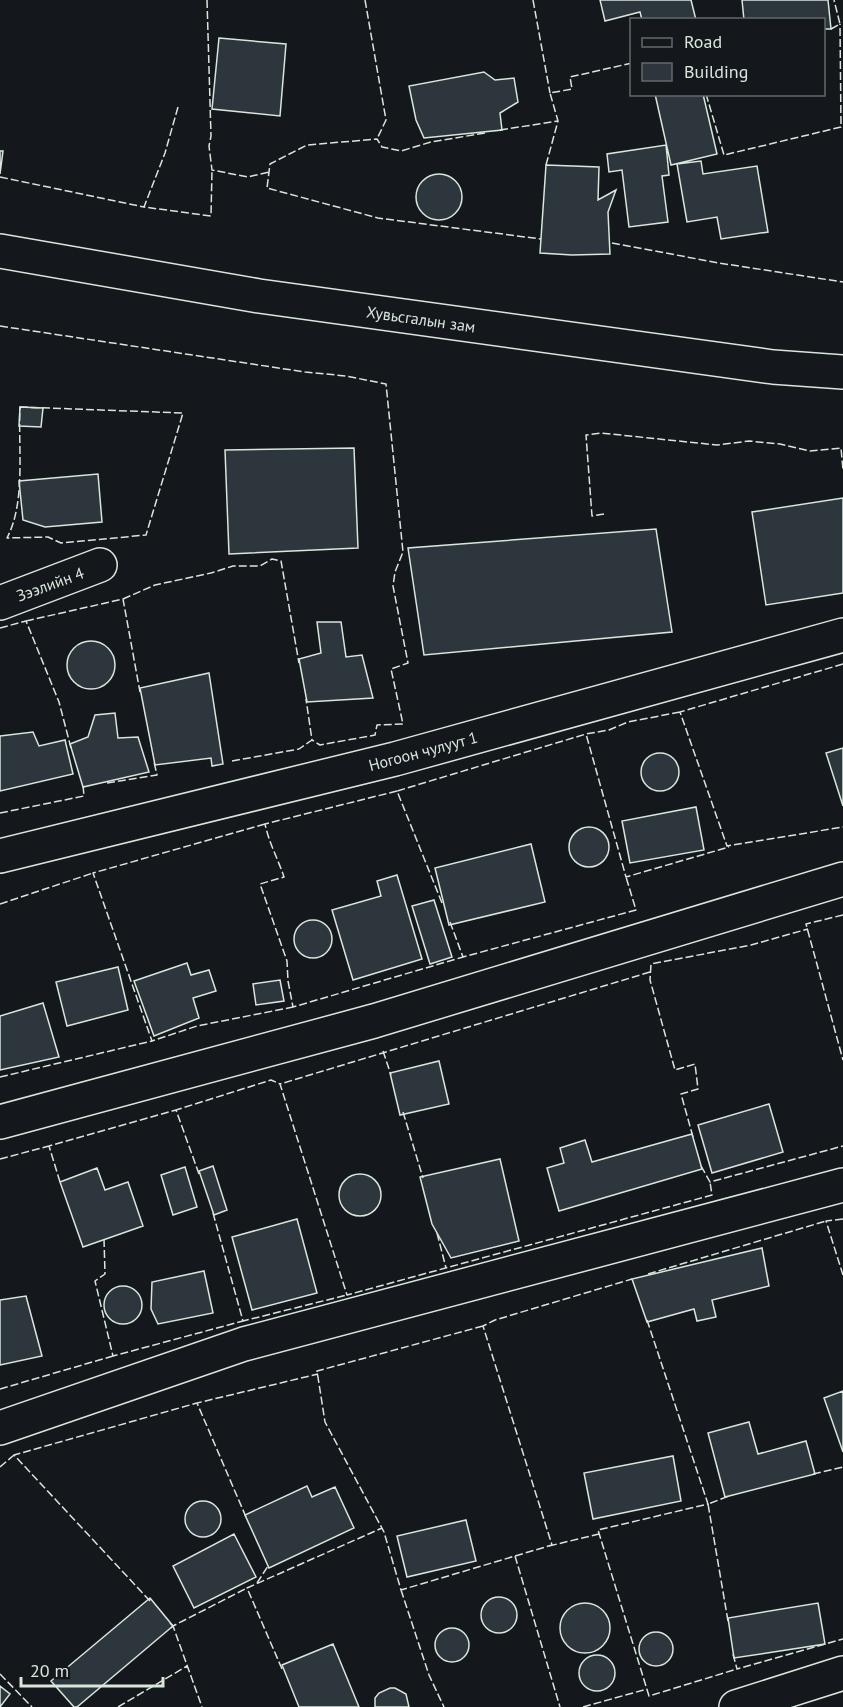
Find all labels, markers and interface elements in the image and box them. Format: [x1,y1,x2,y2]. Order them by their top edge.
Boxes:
legend [630,18,825,96]
text: Road [684,30,722,53]
text: Building [684,60,748,83]
street label: Хувьсгалын зам [365,301,477,337]
street label: Зээлийн 4 [13,562,87,605]
street label: Ногоон чулуут 1 [366,727,480,775]
scale bar [21,1650,164,1688]
text: 20 m [30,1659,69,1682]

